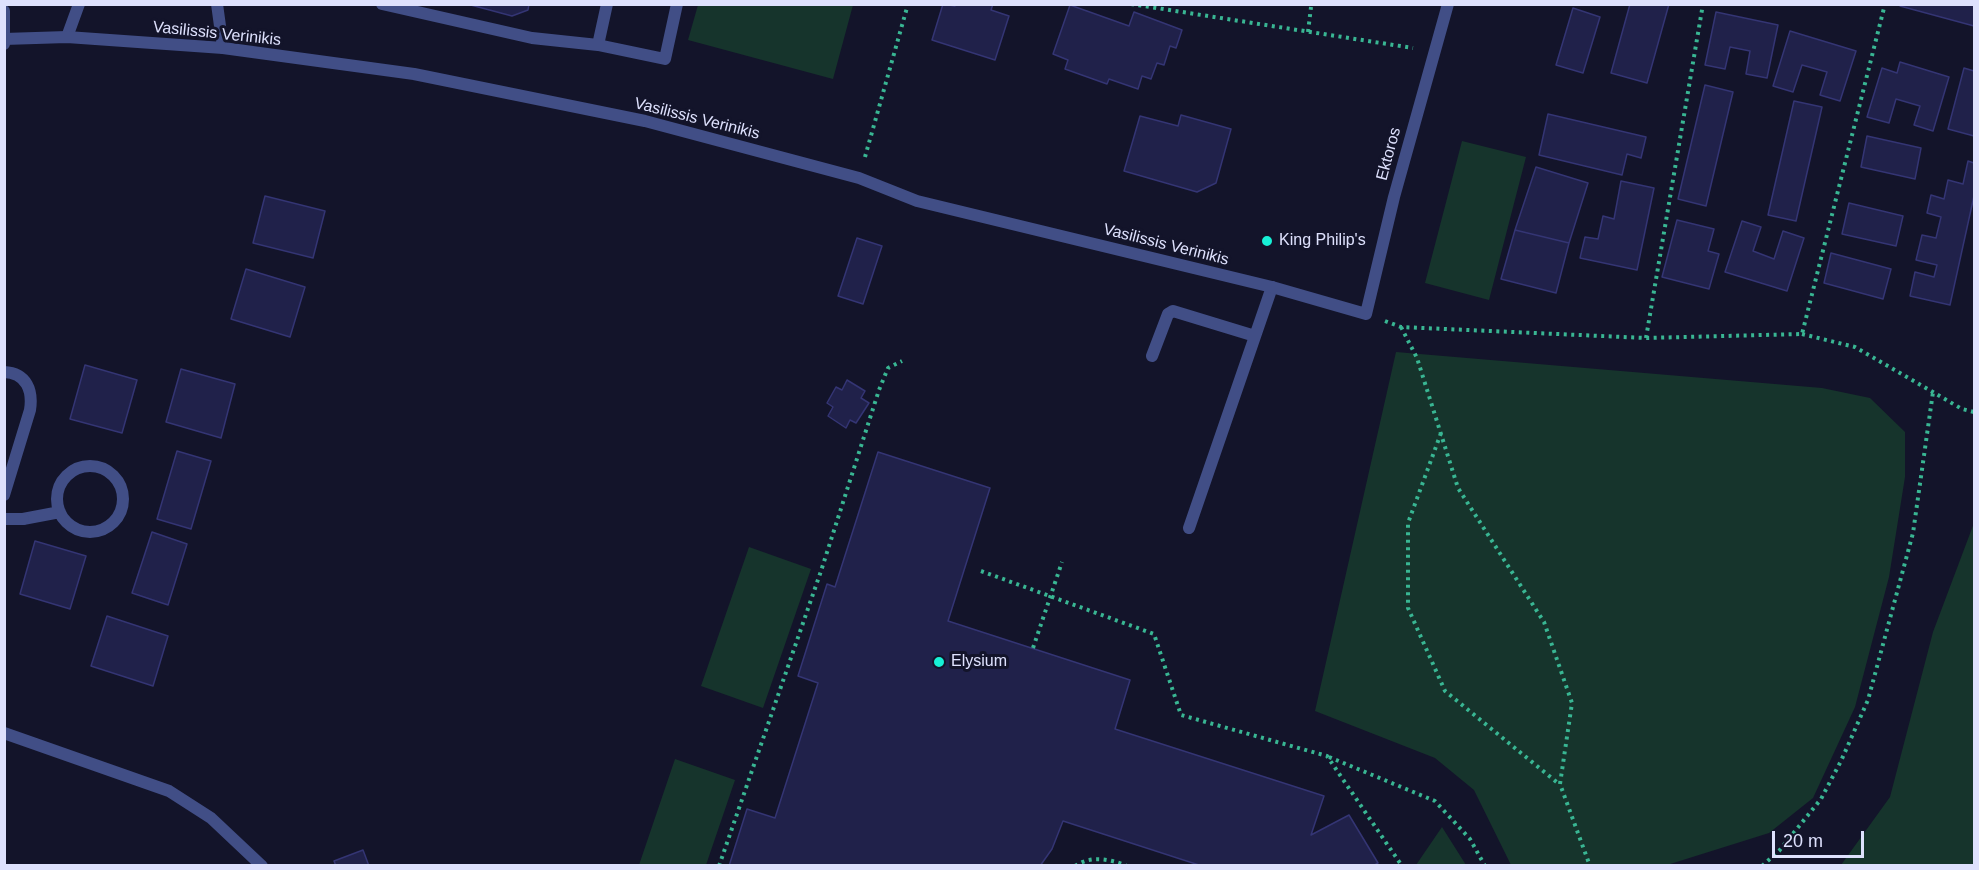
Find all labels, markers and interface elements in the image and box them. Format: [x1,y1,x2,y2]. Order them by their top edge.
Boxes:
street label: Vasilissis Verinikis [152,18,282,50]
street label: Vasilissis Verinikis [632,94,762,144]
street label: Ektoros [1373,125,1405,183]
street label: Vasilissis Verinikis [1101,220,1231,270]
place label: King Philip's [1279,231,1366,251]
marker: King Philip's [1260,234,1274,248]
place label: Elysium [951,652,1007,672]
marker: Elysium [932,655,946,669]
scale bar [1775,819,1866,857]
text: 20 m [1783,831,1823,851]

